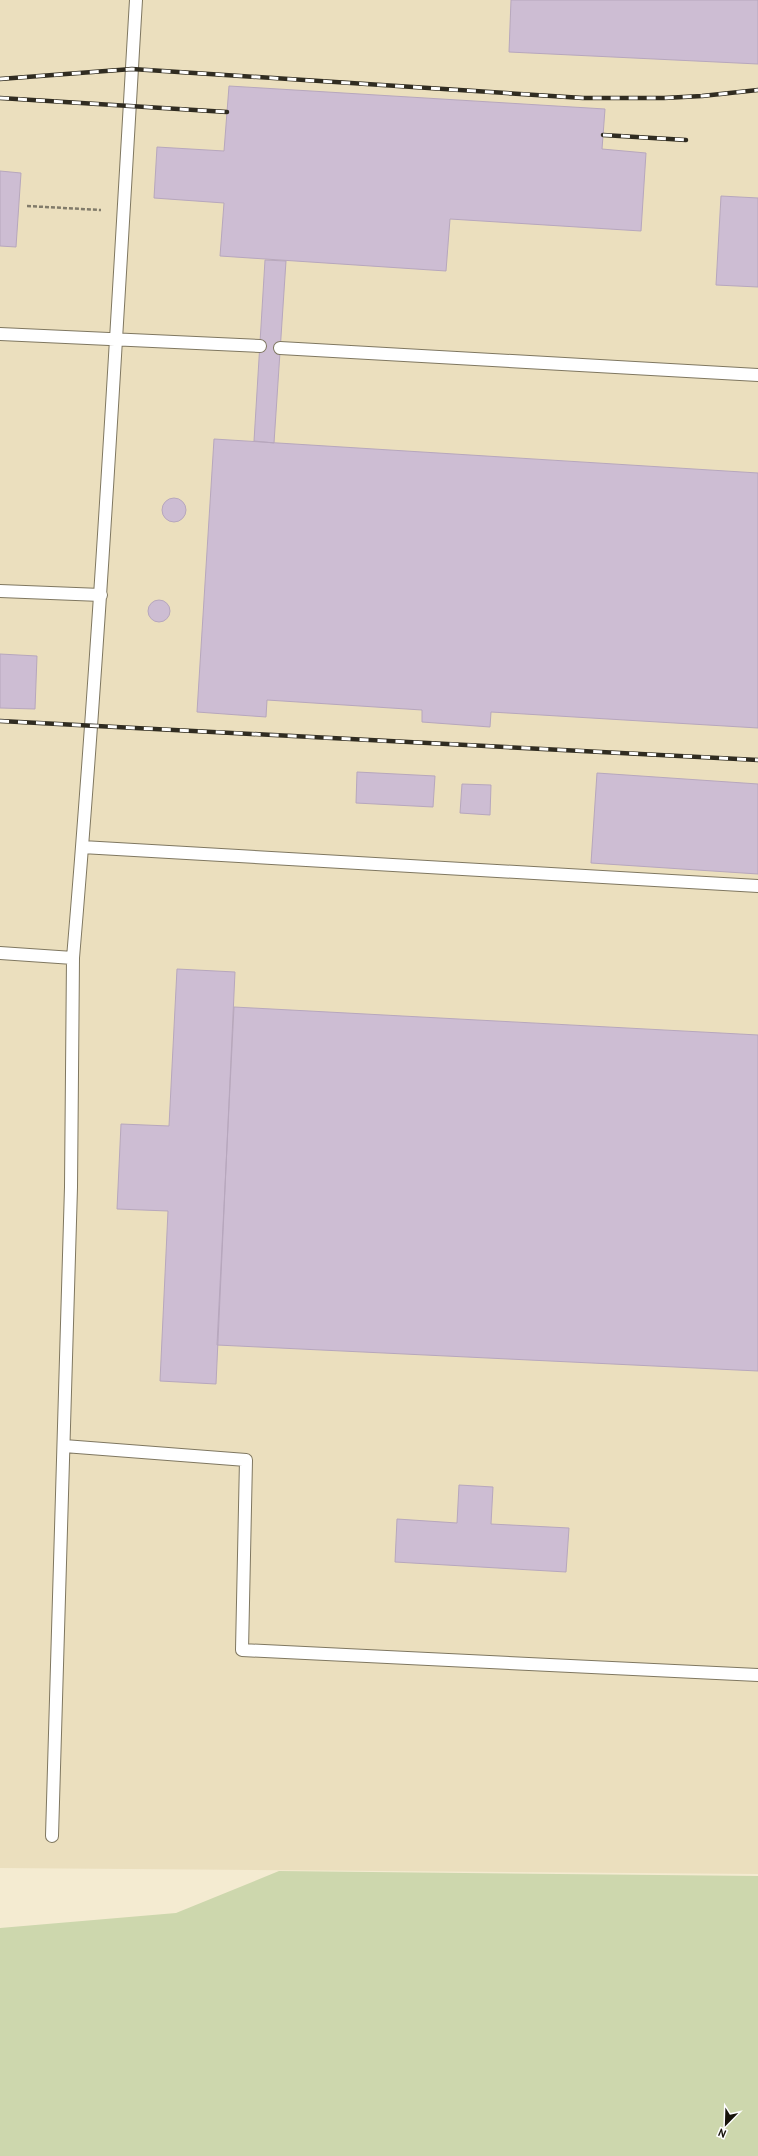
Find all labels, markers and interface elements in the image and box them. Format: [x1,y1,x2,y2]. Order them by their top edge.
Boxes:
north arrow [706,2104,746,2144]
text: N [716,2125,728,2141]

